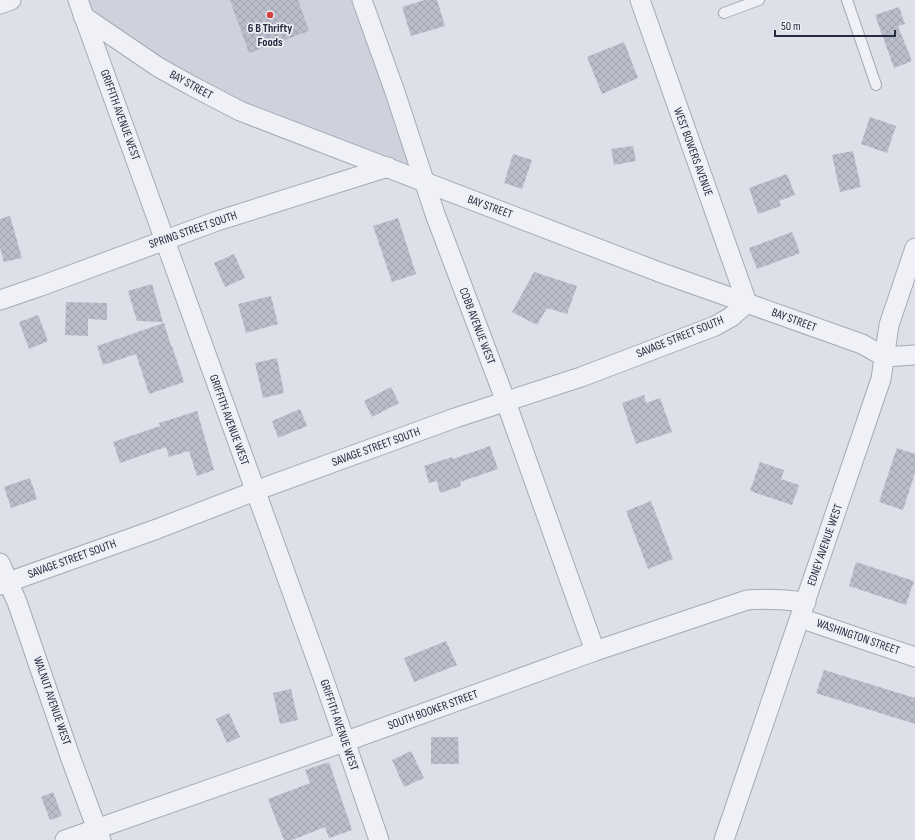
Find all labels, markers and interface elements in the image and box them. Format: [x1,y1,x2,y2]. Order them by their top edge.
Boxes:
marker: 6 B Thrifty Foods [265,10,275,20]
scale bar [775,12,895,38]
text: 50 m [781,19,801,34]
place label: 6 B Thrifty Foods [248,21,292,50]
street label: BAY STREET [167,67,215,103]
street label: GRIFFITH AVENUE WEST [97,68,143,163]
street label: WEST BOWERS AVENUE [670,106,716,198]
street label: BAY STREET [465,192,515,222]
street label: SPRING STREET SOUTH [147,208,239,252]
street label: COBB AVENUE WEST [455,286,499,367]
street label: BAY STREET [769,305,819,335]
street label: SAVAGE STREET SOUTH [634,313,726,361]
street label: GRIFFITH AVENUE WEST [206,373,252,468]
street label: SAVAGE STREET SOUTH [330,424,422,470]
street label: EDNEY AVENUE WEST [804,502,846,588]
street label: SAVAGE STREET SOUTH [26,536,118,582]
street label: WASHINGTON STREET [814,616,902,658]
street label: WALNUT AVENUE WEST [30,655,74,747]
street label: GRIFFITH AVENUE WEST [316,677,362,773]
street label: SOUTH BOOKER STREET [386,687,480,733]

